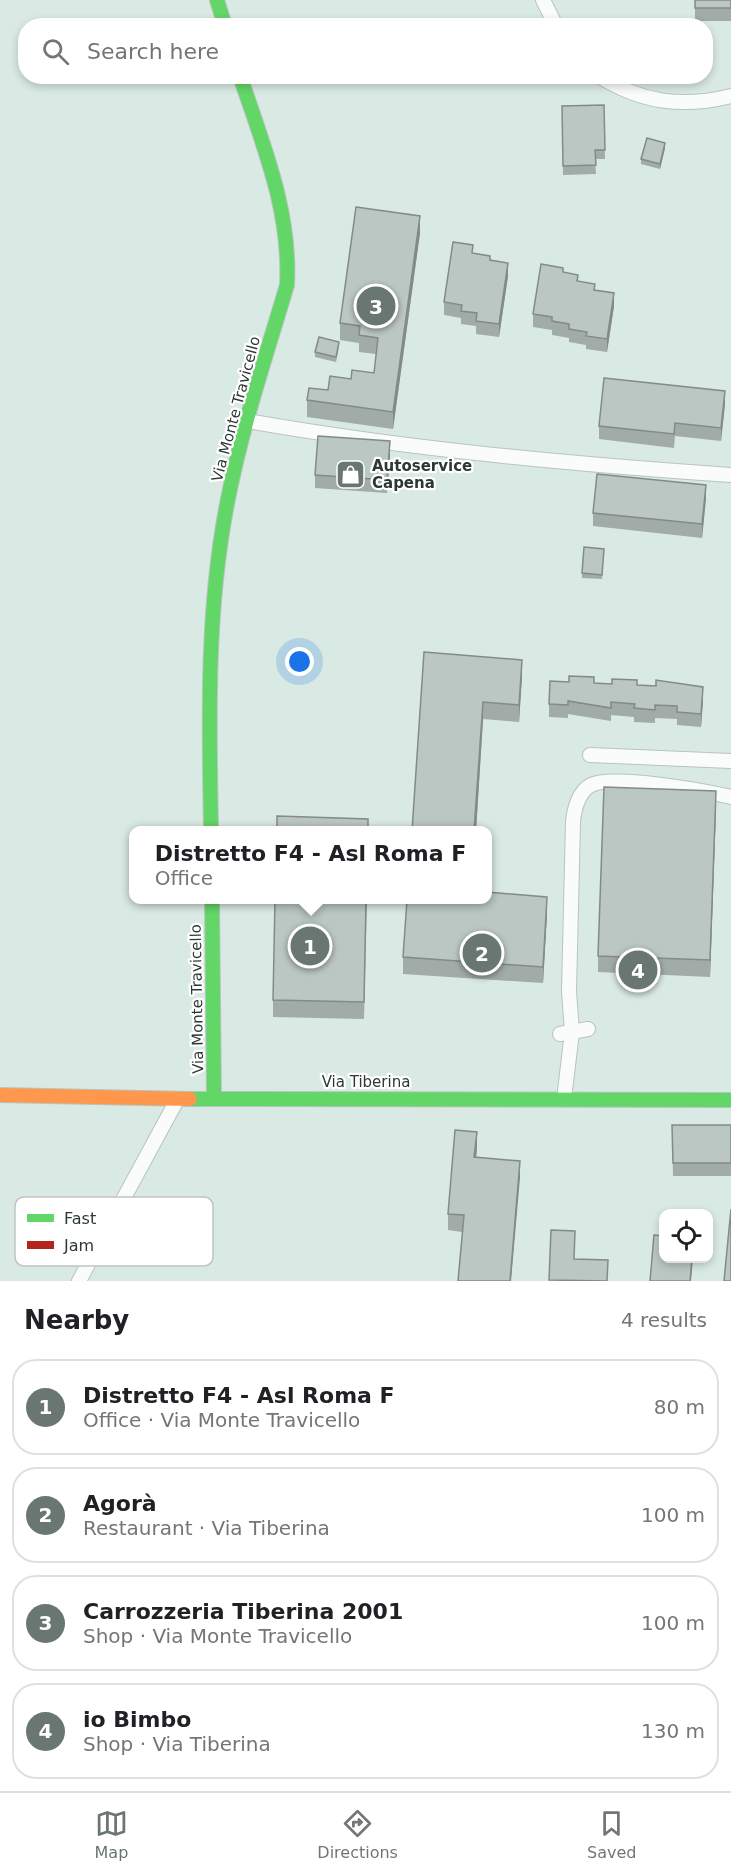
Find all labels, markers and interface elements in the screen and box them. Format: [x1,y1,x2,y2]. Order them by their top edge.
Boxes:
search box [18,18,713,84]
icon: search [39,35,72,68]
text: Search here [87,39,219,64]
pin: 3 [356,284,395,328]
street label: Via Monte Travicello [208,334,264,484]
place label: Autoservice Capena [372,457,472,492]
shop icon: Autoservice Capena [335,459,367,491]
your location [285,647,314,676]
popup [129,826,492,904]
text: Distretto F4 - Asl Roma F [155,841,466,866]
text: Office [155,866,213,890]
street label: Via Monte Travicello [187,924,207,1074]
pin: 1 [290,924,330,968]
pin: 2 [462,930,502,976]
pin: 4 [618,948,658,992]
street label: Via Tiberina [322,1073,410,1091]
legend [15,1197,213,1266]
text: Fast [64,1209,96,1228]
map controls [659,1209,713,1263]
button: locate [659,1209,713,1263]
text: Jam [63,1236,94,1255]
text: Nearby [24,1305,129,1335]
text: 4 results [621,1308,707,1332]
text: Distretto F4 - Asl Roma F [83,1383,395,1408]
text: 1 [39,1395,52,1419]
text: 80 m [654,1395,705,1419]
text: Office · Via Monte Travicello [83,1408,360,1432]
text: Agorà [83,1491,157,1516]
text: 2 [39,1503,52,1527]
text: 100 m [641,1503,705,1527]
text: Restaurant · Via Tiberina [83,1516,330,1540]
text: Carrozzeria Tiberina 2001 [83,1599,403,1624]
text: 3 [39,1611,52,1635]
text: 100 m [641,1611,705,1635]
text: Shop · Via Monte Travicello [83,1624,352,1648]
text: io Bimbo [83,1707,191,1732]
text: 4 [39,1719,52,1743]
text: 130 m [641,1719,705,1743]
text: Shop · Via Tiberina [83,1732,271,1756]
tab: Map [95,1807,128,1862]
tab: Directions [317,1807,398,1862]
tab: Saved [587,1807,636,1862]

